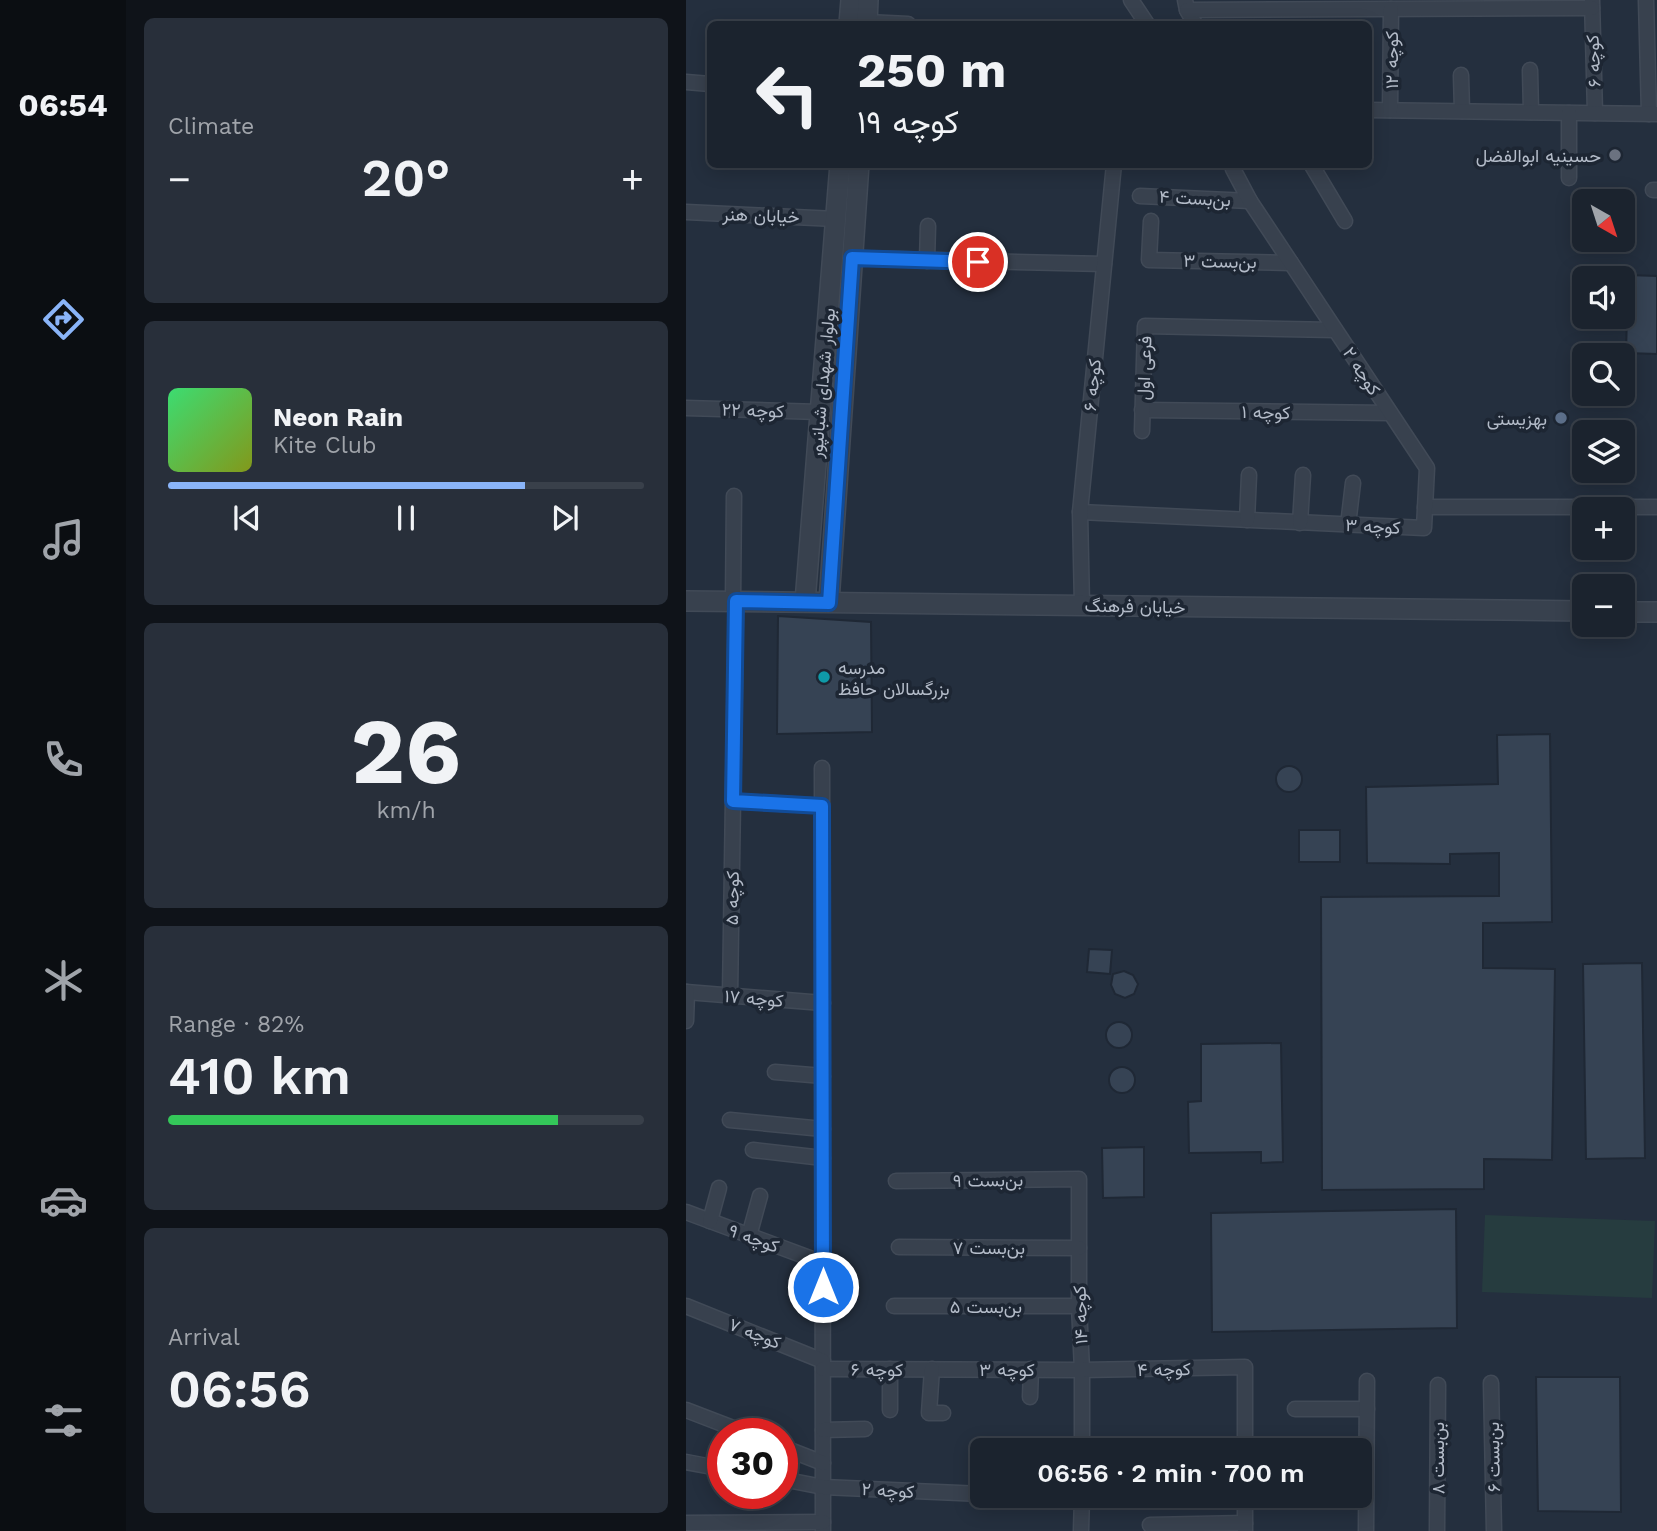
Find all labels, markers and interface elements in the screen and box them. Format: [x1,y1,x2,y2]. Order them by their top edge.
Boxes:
street label: کوچه ۱۲ [1381,31,1404,89]
street label: کوچه ۶ [1582,34,1606,87]
text: 250 m [857,41,1006,99]
icon: left [742,49,833,140]
text: 06:54 [18,86,108,124]
text: کوچه ۱۹ [857,103,959,141]
text: Climate [168,113,254,140]
place label: حسینیه ابوالفضل [1476,145,1601,167]
marker: حسینیه ابوالفضل [1607,147,1623,163]
text: 20° [362,148,450,209]
text: − [168,157,191,201]
text: + [621,157,644,201]
street label: بن‌بست ۴ [1158,186,1231,211]
north arrow [1572,189,1634,252]
map controls [1572,189,1635,637]
street label: خیابان هنر [721,203,800,228]
pin [948,232,1008,292]
icon: arrive [959,243,997,281]
street label: بن‌بست ۳ [1183,250,1257,273]
button: sound [1572,266,1635,329]
icon: directions [39,295,88,344]
street label: بولوار شهدای شبانپور [805,307,841,460]
street label: فرعی اول [1132,335,1157,401]
street label: کوچه ۲ [1337,343,1385,400]
button: search [1572,343,1635,406]
street label: کوچه ۶ [1079,358,1107,412]
street label: کوچه ۲۲ [721,398,785,424]
street label: کوچه ۱ [1241,401,1291,425]
text: Neon Rain [273,402,403,432]
place label: بهزیستی [1487,408,1547,430]
marker: بهزیستی [1553,410,1569,426]
button: layers [1572,420,1635,483]
text: Kite Club [273,432,376,459]
button: + [1572,497,1635,560]
icon: previous [228,499,266,537]
icon: pause [387,499,425,537]
icon: next [546,499,584,537]
street label: کوچه ۳ [1345,514,1401,540]
icon: music [39,515,88,564]
button: − [1572,574,1635,637]
street label: خیابان فرهنگ [1084,595,1186,618]
place label: مدرسه بزرگسالان حافظ [838,657,950,700]
marker: مدرسه بزرگسالان حافظ [816,669,832,685]
text: 26 [351,698,461,805]
icon: phone [39,735,88,784]
text: km/h [376,797,436,824]
street label: کوچه ۵ [721,871,745,925]
icon: climate [39,956,88,1005]
street label: کوچه ۱۷ [723,985,784,1013]
text: Range · 82% [168,1011,304,1038]
text: 410 km [168,1046,351,1107]
street label: بن‌بست ۹ [953,1169,1023,1192]
icon: car [39,1176,88,1225]
street label: کوچه ۹ [725,1219,782,1259]
street label: بن‌بست ۷ [953,1237,1025,1259]
position arrow [786,1250,860,1324]
street label: کوچه ۱۴ [1068,1285,1094,1345]
street label: بن‌بست ۵ [950,1296,1022,1318]
street label: کوچه ۷ [725,1313,784,1355]
text: Arrival [168,1324,240,1351]
street label: کوچه ۴ [1137,1358,1191,1382]
text: 06:56 [168,1359,311,1420]
street label: کوچه ۶ [851,1359,903,1382]
street label: کوچه ۳ [979,1359,1035,1382]
icon: filters [39,1396,88,1445]
speed limit sign: 30 [707,1418,798,1509]
street label: بن‌بست ۸ [1427,1422,1449,1494]
street label: بن‌بست ۶ [1482,1422,1505,1492]
text: 06:56 · 2 min · 700 m [1037,1458,1305,1488]
street label: کوچه ۲ [861,1478,915,1504]

